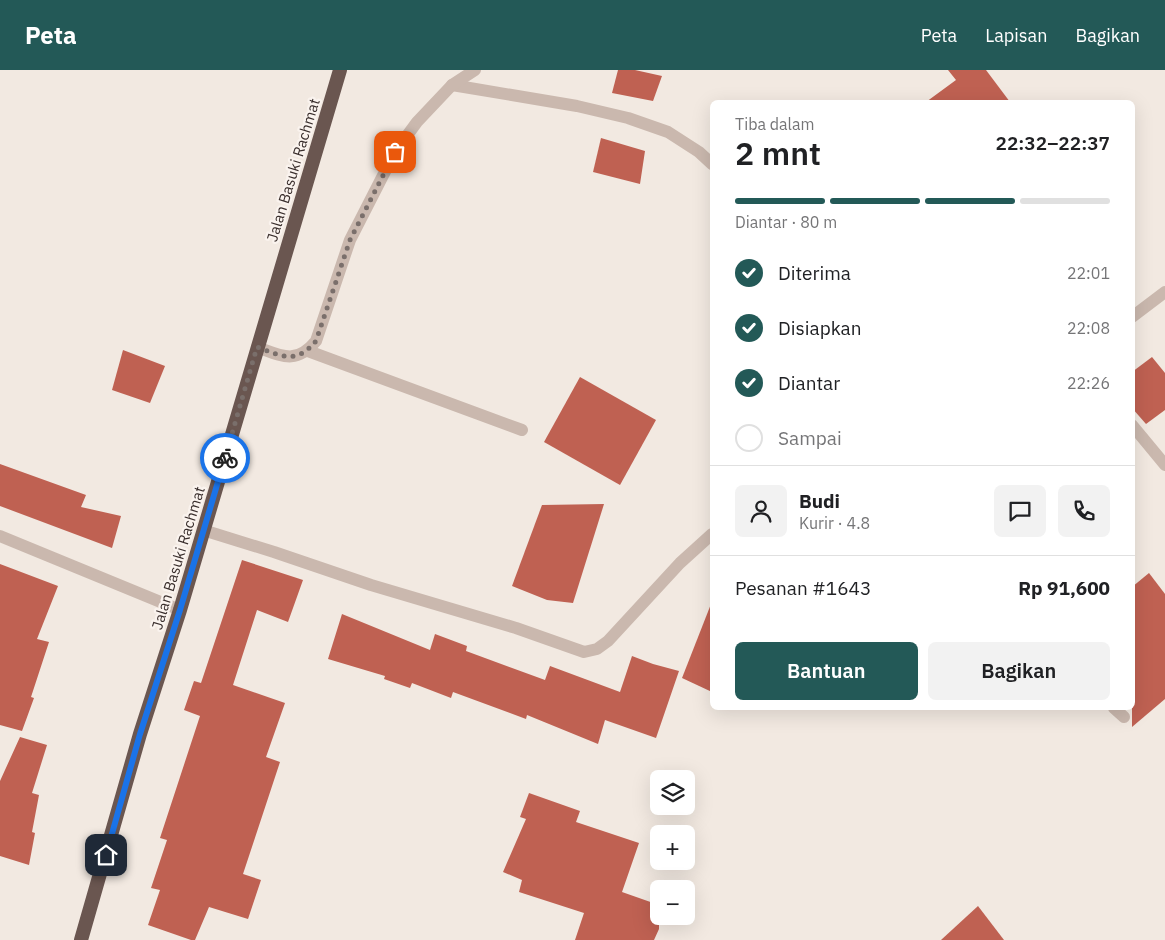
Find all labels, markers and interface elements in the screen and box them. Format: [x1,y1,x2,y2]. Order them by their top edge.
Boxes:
text: Peta [25,19,77,51]
text: Peta [921,24,957,47]
text: Lapisan [985,24,1047,47]
text: Bagikan [1075,24,1140,47]
street label: Jalan Basuki Rachmat [262,96,324,244]
text: Tiba dalam [735,114,814,134]
pin [374,131,416,173]
text: 22:32–22:37 [996,131,1110,155]
text: 2 mnt [735,132,821,174]
icon: bag [381,138,409,166]
text: Diantar · 80 m [735,212,837,232]
icon: check [735,259,763,287]
text: Diterima [778,261,851,285]
text: 22:01 [1067,263,1110,283]
icon: check [735,314,763,342]
text: Disiapkan [778,316,862,340]
text: 22:08 [1067,318,1110,338]
icon: check [735,369,763,397]
text: Diantar [778,371,840,395]
text: 22:26 [1067,373,1110,393]
text: Sampai [778,426,842,450]
courier [200,433,250,483]
icon: bike [211,444,239,472]
street label: Jalan Basuki Rachmat [147,484,209,632]
button: person [735,485,787,537]
button: chat [994,485,1046,537]
button: phone [1058,485,1110,537]
text: Budi [799,489,840,513]
text: Kurir · 4.8 [799,513,870,533]
text: Pesanan #1643 [735,576,871,600]
text: Rp 91,600 [1018,576,1110,600]
button: Bantuan [735,642,918,700]
button: Bagikan [928,642,1110,700]
map controls [650,770,695,925]
button: layers [650,770,695,815]
button: + [650,825,695,870]
pin [85,834,127,876]
icon: home [92,841,120,869]
button: − [650,880,695,925]

